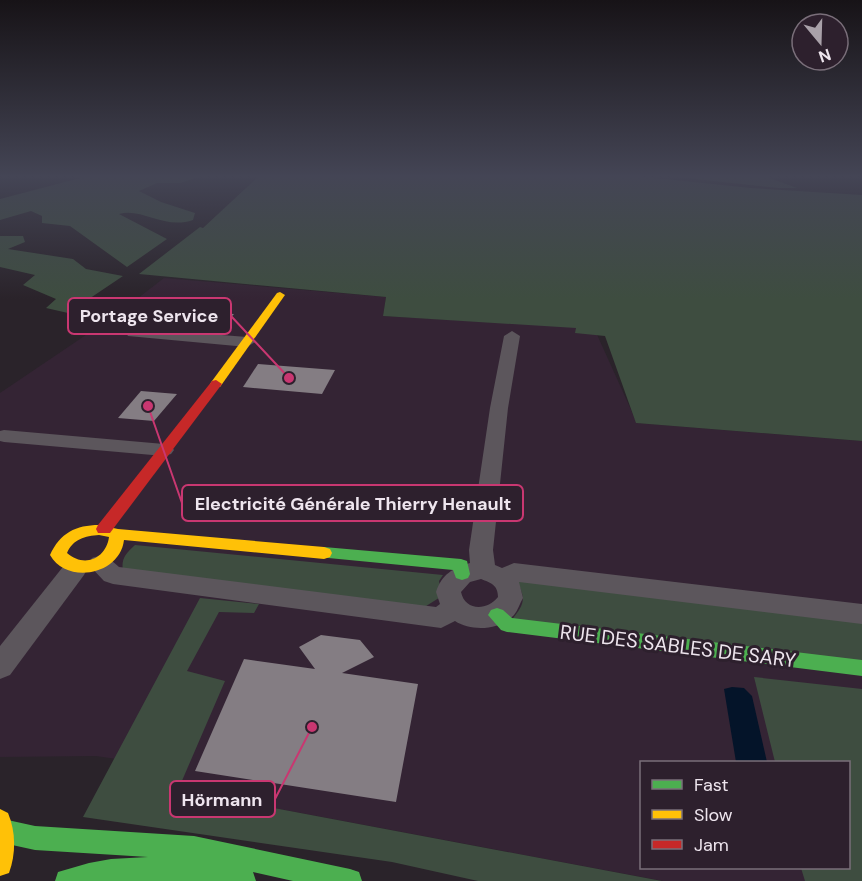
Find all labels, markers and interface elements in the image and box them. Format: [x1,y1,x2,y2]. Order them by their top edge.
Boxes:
north arrow [790,12,850,72]
text: N [816,44,834,68]
callout: Portage Service [68,298,231,334]
text: Portage Service [80,304,218,328]
callout: Electricité Générale Thierry Henault [182,485,523,521]
text: Electricité Générale Thierry Henault [195,492,511,516]
street label: RUE DES SABLES DE SARY [559,619,798,673]
legend [640,761,850,869]
text: Fast [694,773,729,797]
callout: Hörmann [170,781,275,817]
text: Hörmann [182,788,262,812]
text: Slow [694,803,733,827]
text: Jam [694,833,729,857]

